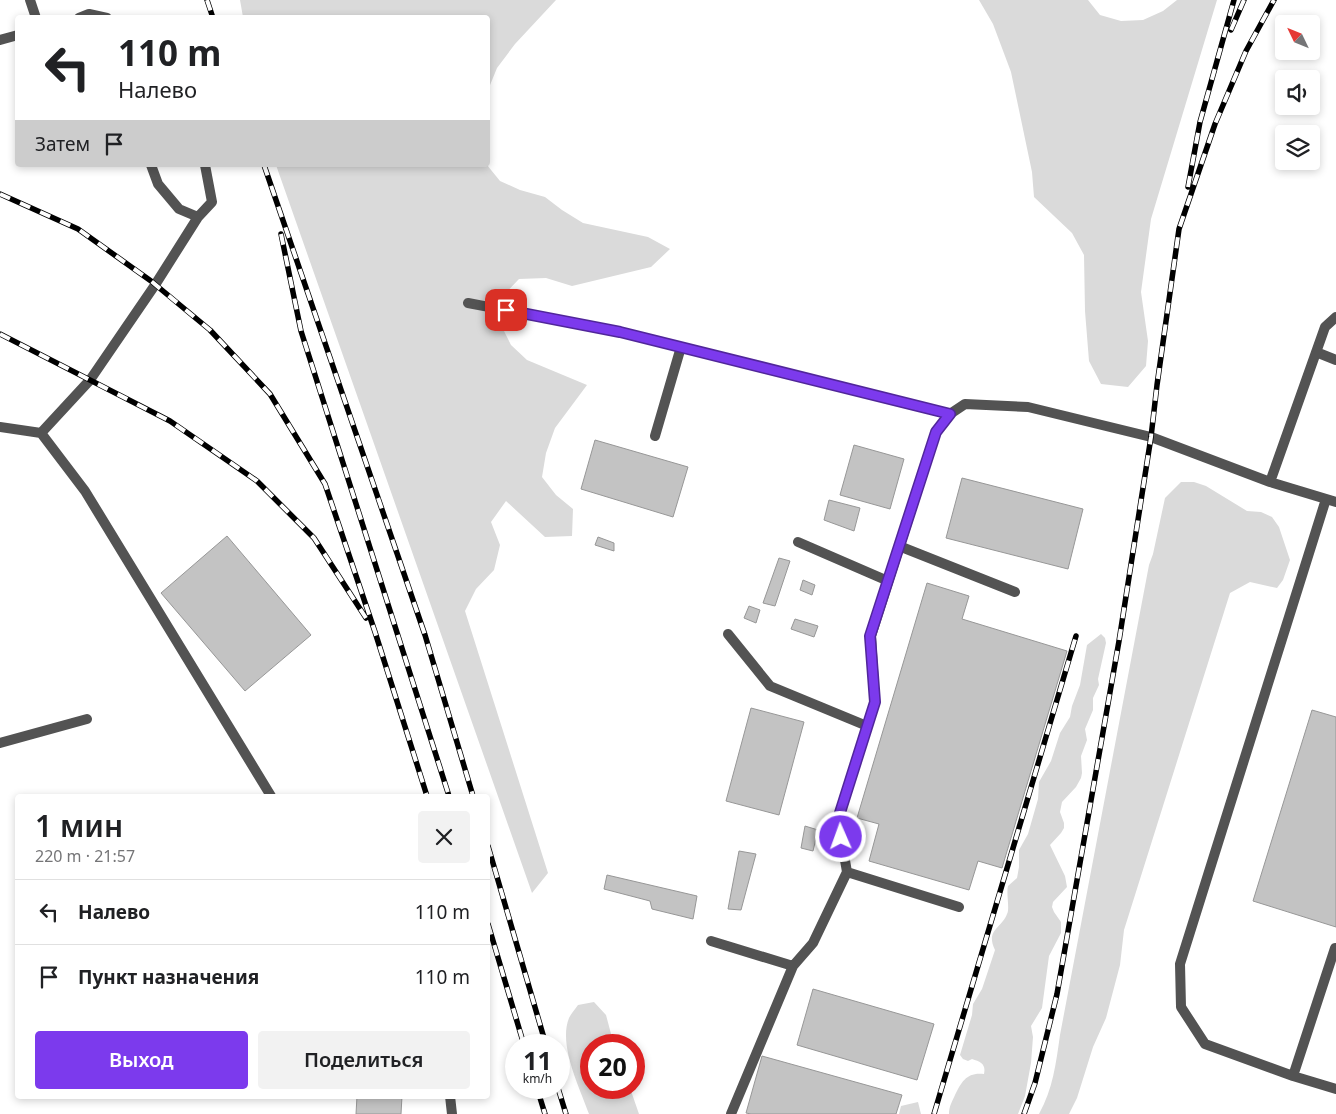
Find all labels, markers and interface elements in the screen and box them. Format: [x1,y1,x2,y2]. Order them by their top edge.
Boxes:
north arrow [1275,15,1320,60]
map controls [1275,15,1320,170]
text: 110 m [118,29,221,76]
icon: left [35,35,100,100]
button: sound [1275,70,1320,115]
text: Налево [118,74,197,104]
button: layers [1275,125,1320,170]
icon: arrive [100,130,128,158]
text: Затем [35,131,90,157]
pin [485,289,527,331]
icon: arrive [492,296,520,324]
text: 1 мин [35,805,123,846]
position arrow [814,810,866,862]
button: close [418,811,470,863]
text: 220 m · 21:57 [35,845,135,867]
icon: left [35,898,63,926]
text: Налево [78,899,150,925]
text: 110 m [415,899,470,925]
icon: arrive [35,963,63,991]
text: Пункт назначения [78,964,259,990]
text: 110 m [415,964,470,990]
button: Выход [35,1031,248,1089]
button: Поделиться [258,1031,470,1089]
speed limit sign: 20 [580,1034,645,1099]
text: 11 [523,1043,552,1077]
text: km/h [523,1070,552,1087]

